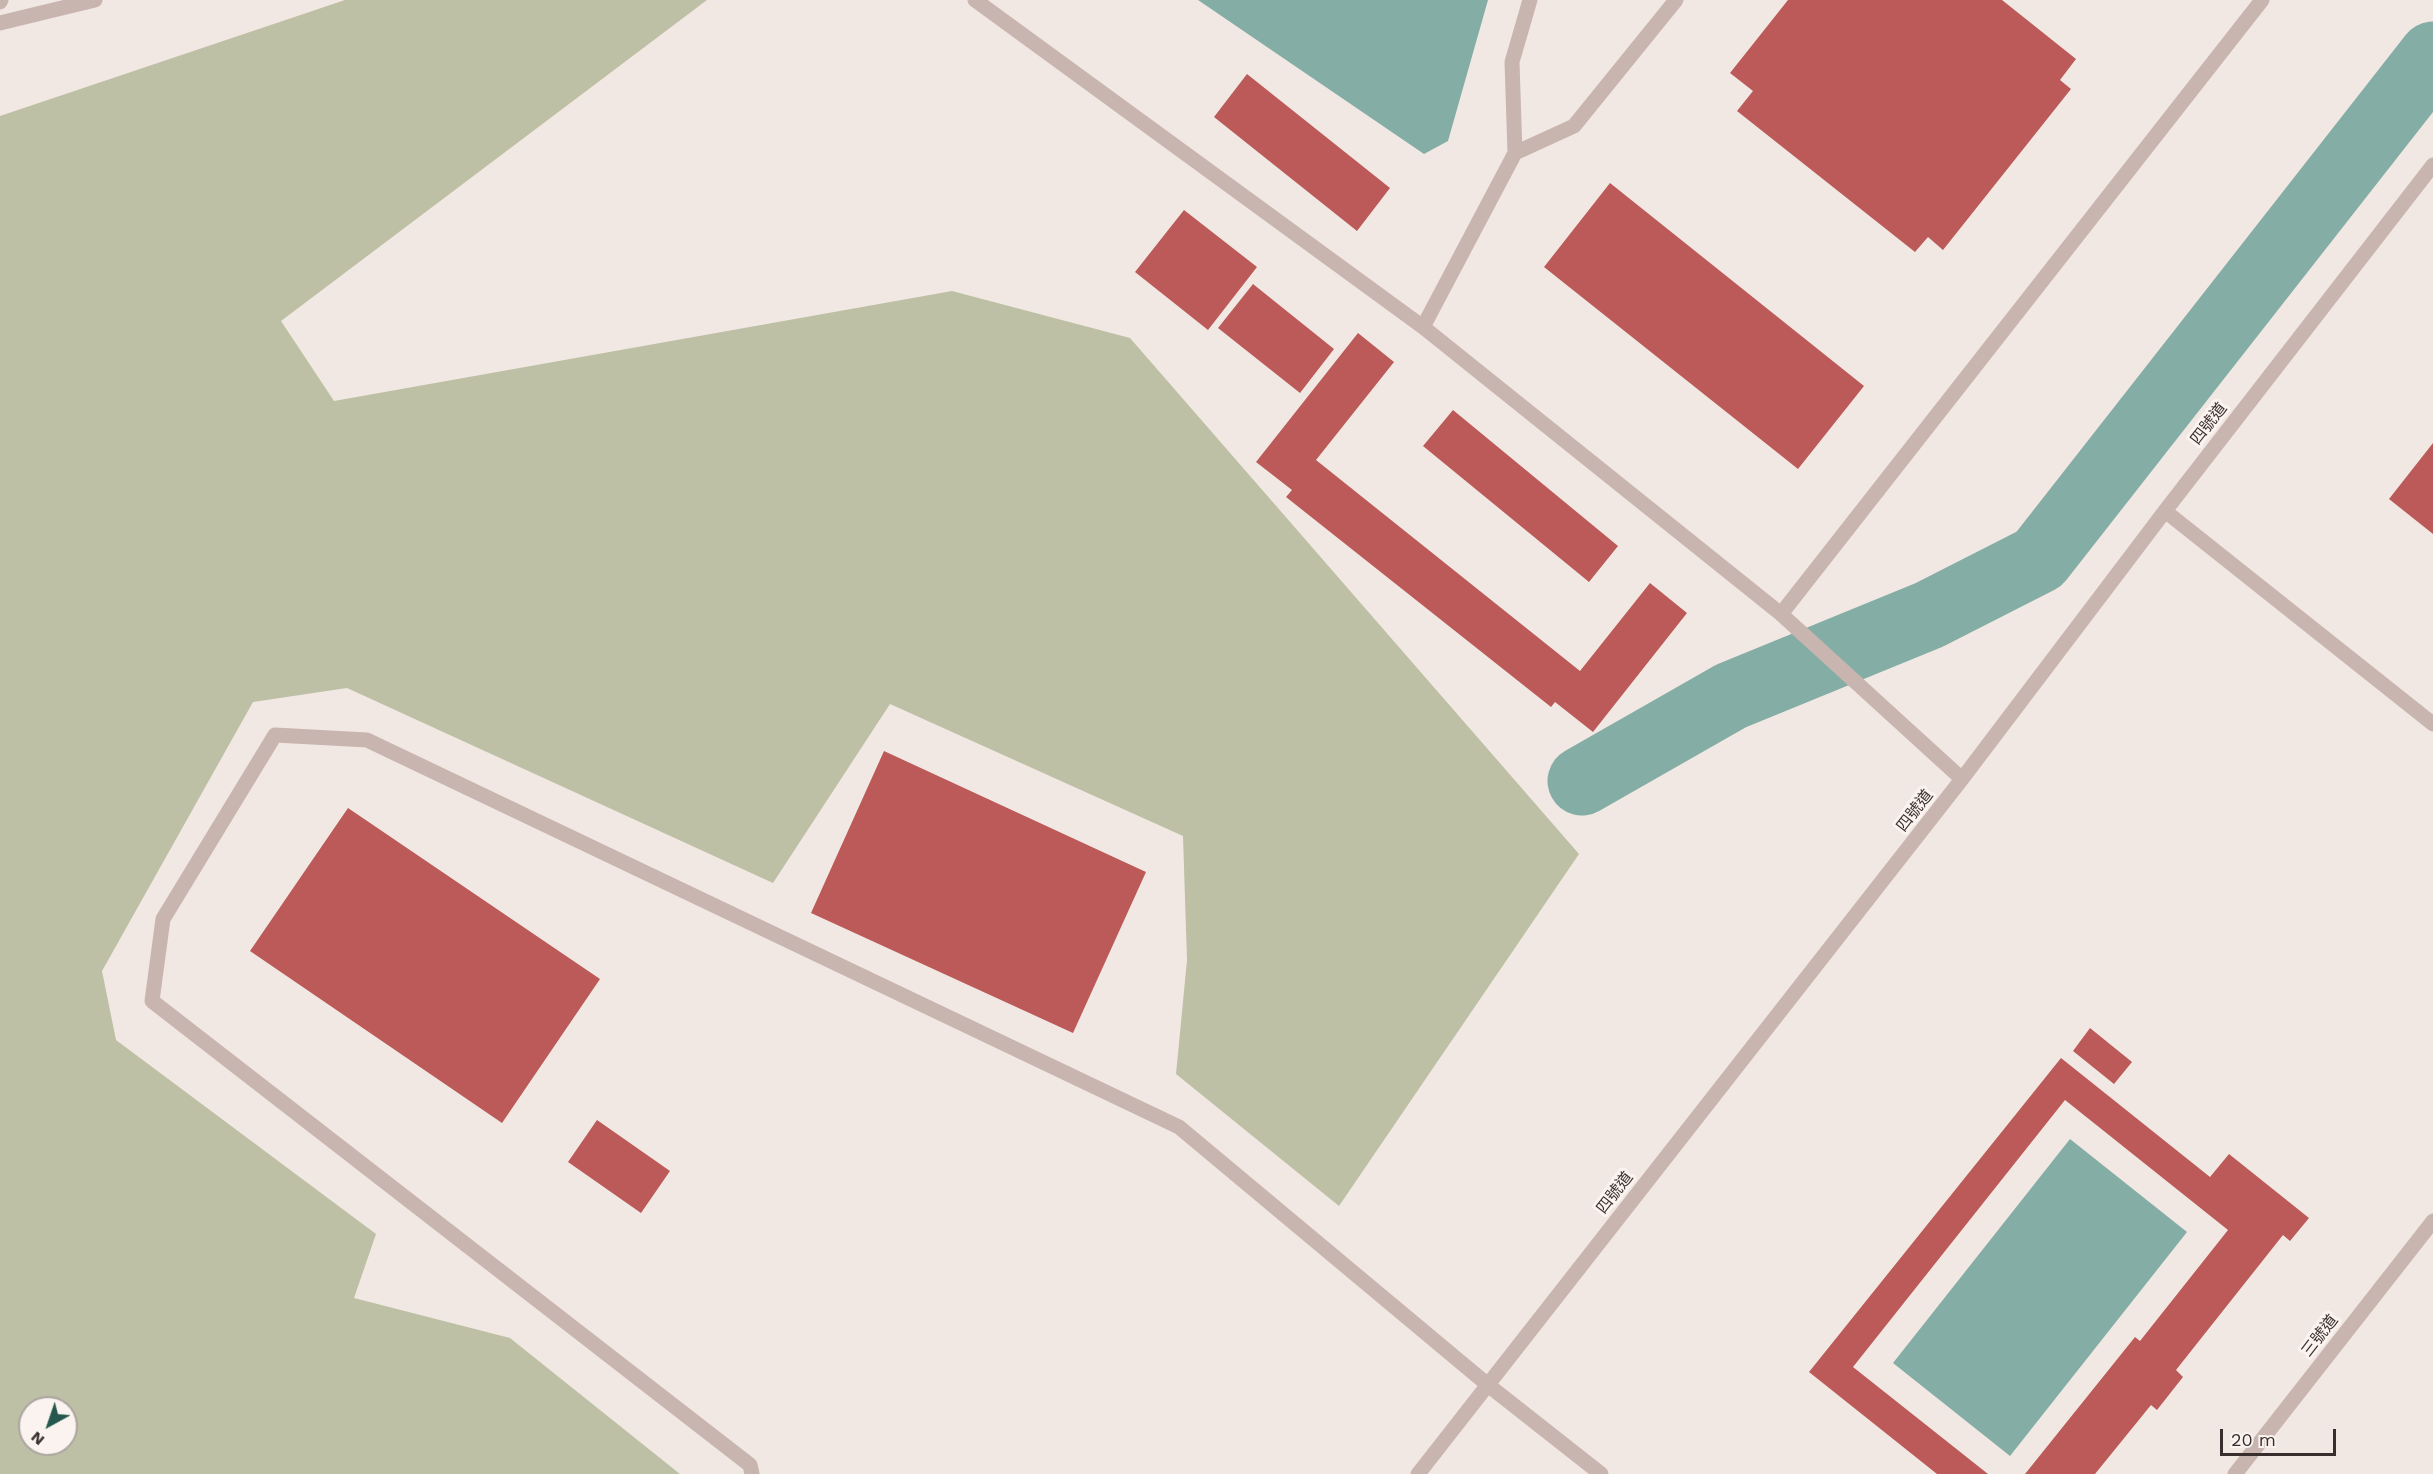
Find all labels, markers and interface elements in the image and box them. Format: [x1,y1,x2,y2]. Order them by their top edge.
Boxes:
street label: 四號道 [2187,399,2231,449]
street label: 四號道 [1893,786,1937,836]
street label: 四號道 [1593,1168,1637,1218]
street label: 三號道 [2298,1311,2342,1361]
north arrow [18,1396,78,1456]
scale bar [2223,1417,2338,1455]
text: N [27,1428,48,1450]
text: 20 m [2231,1429,2276,1450]

